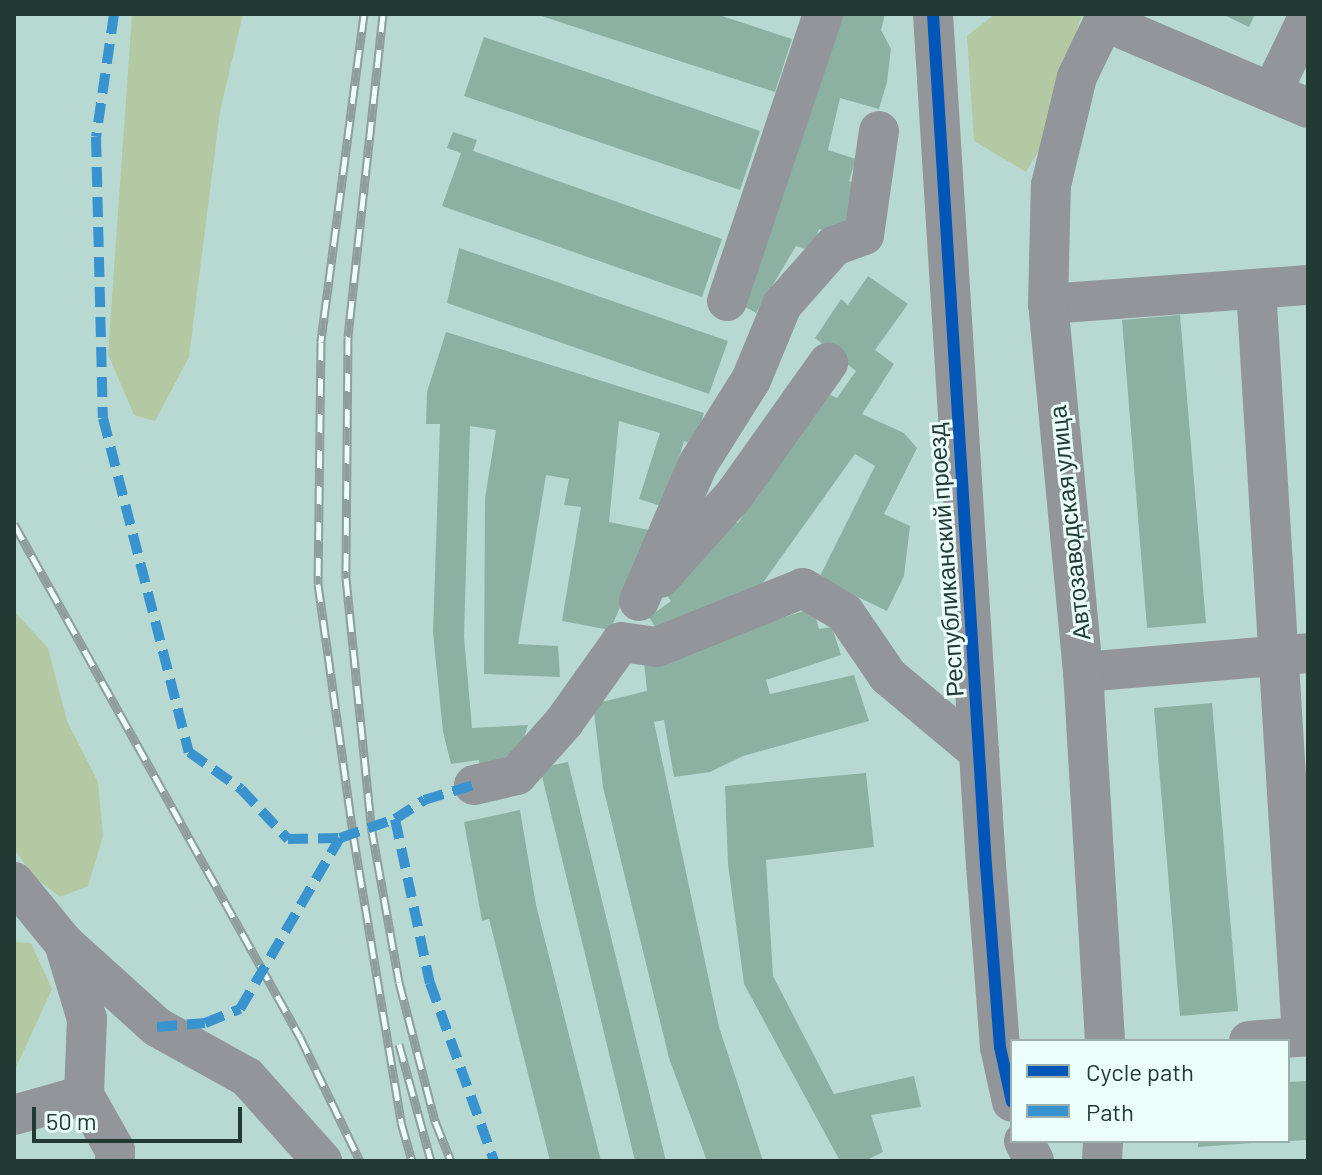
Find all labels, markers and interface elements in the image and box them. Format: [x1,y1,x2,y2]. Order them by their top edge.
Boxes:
street label: Автозаводская улица [1042,404,1096,642]
street label: Республиканский проезд [921,422,969,698]
legend [1010,1039,1290,1143]
text: Cycle path [1086,1057,1194,1086]
scale bar [36,1091,246,1141]
text: Path [1086,1097,1134,1126]
text: 50 m [46,1106,97,1135]

